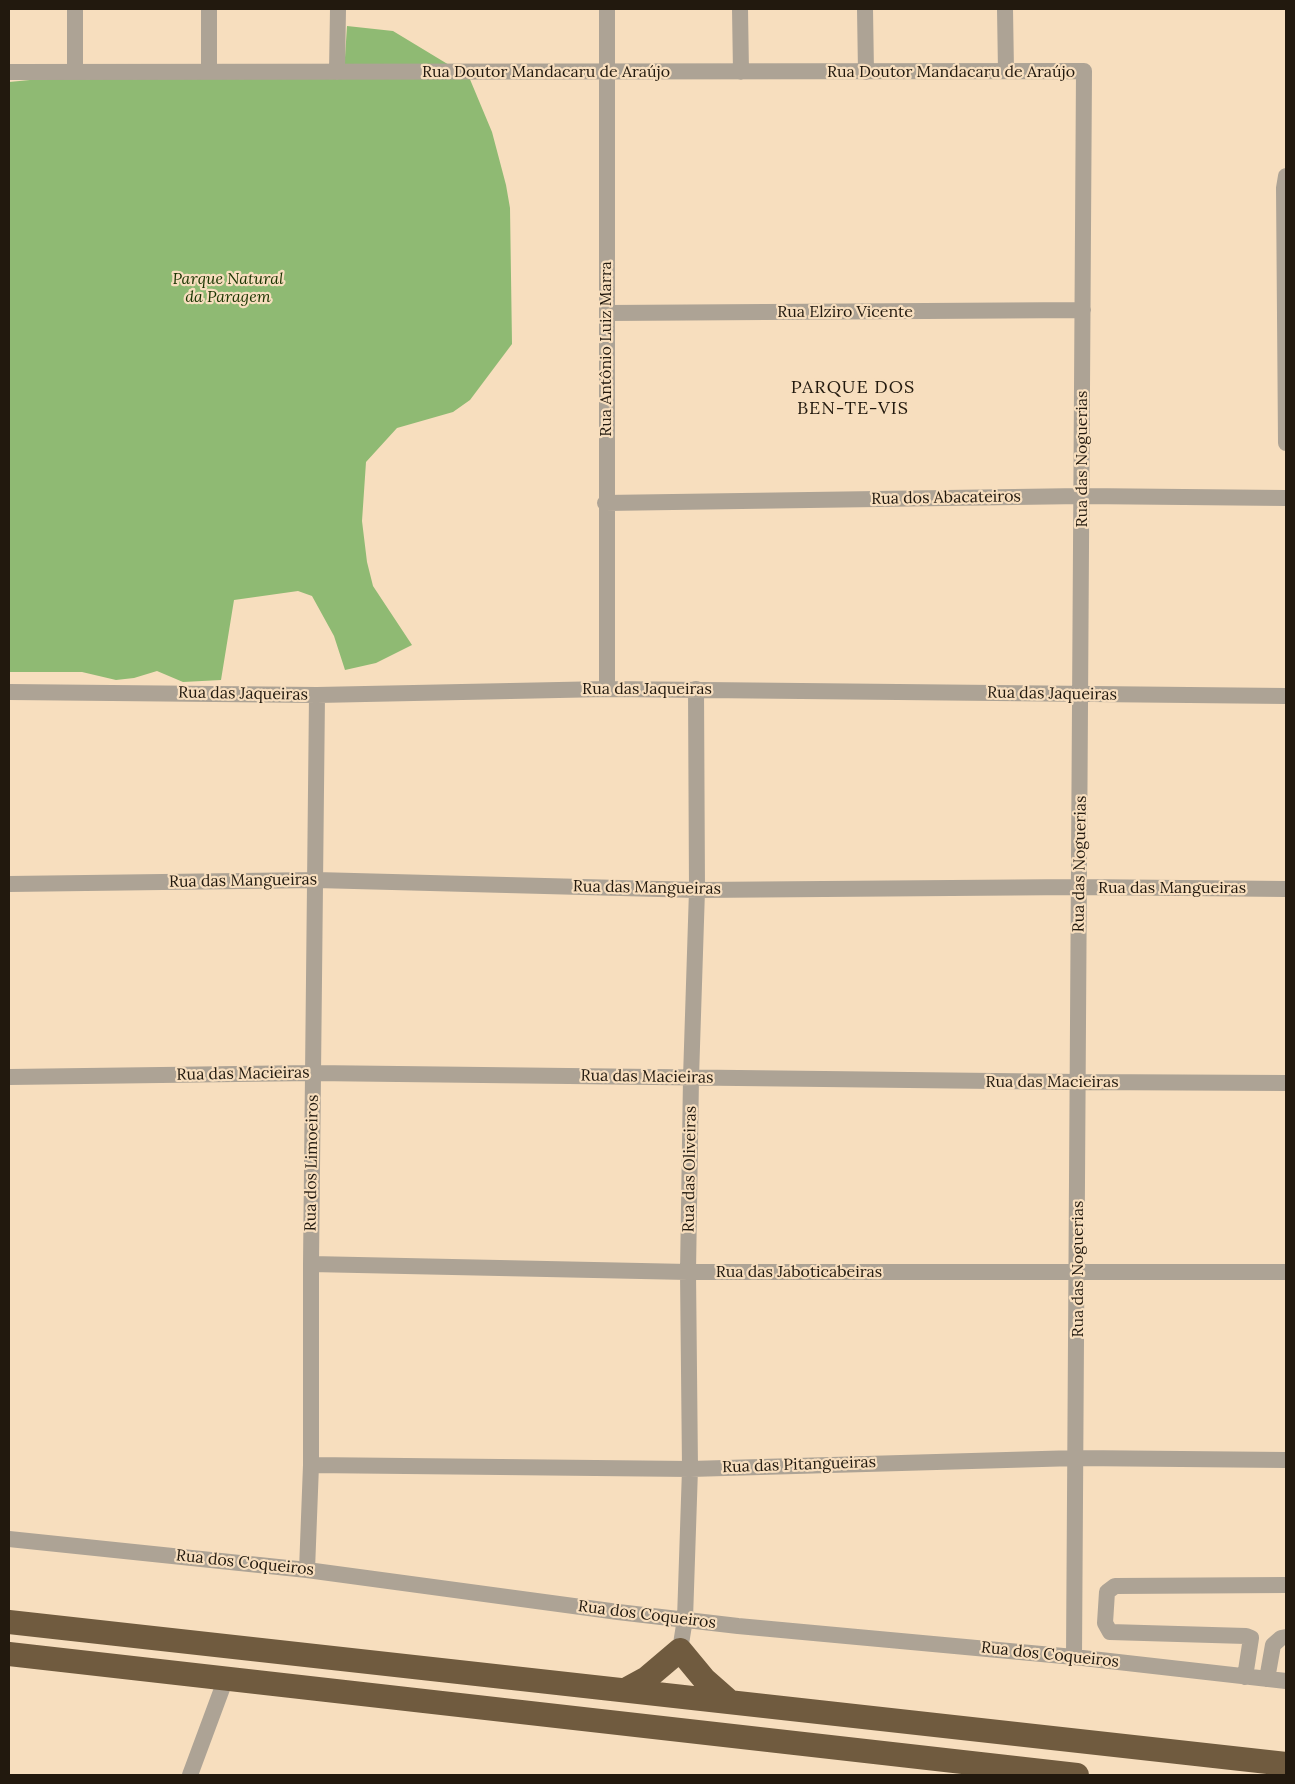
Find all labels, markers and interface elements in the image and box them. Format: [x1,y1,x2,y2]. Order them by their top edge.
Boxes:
street label: Rua Doutor Mandacaru de Araújo [422,62,670,82]
street label: Rua Doutor Mandacaru de Araújo [827,62,1075,82]
street label: Rua Antônio Luiz Marra [596,261,616,437]
park label: Parque Natural da Paragem [172,269,284,307]
street label: Rua Elziro Vicente [777,302,913,322]
district label: PARQUE DOS BEN-TE-VIS [790,377,916,419]
street label: Rua das Noguerias [1072,390,1092,528]
street label: Rua dos Abacateiros [871,487,1021,509]
street label: Rua das Jaqueiras [582,679,712,699]
street label: Rua das Jaqueiras [178,683,308,705]
street label: Rua das Jaqueiras [987,683,1117,705]
street label: Rua das Noguerias [1069,795,1091,933]
street label: Rua das Mangueiras [169,870,317,892]
street label: Rua das Mangueiras [573,877,721,899]
street label: Rua das Mangueiras [1098,878,1246,898]
street label: Rua das Macieiras [176,1063,310,1085]
street label: Rua das Macieiras [580,1066,714,1088]
street label: Rua das Macieiras [985,1072,1119,1092]
street label: Rua dos Limoeiros [301,1094,323,1232]
street label: Rua das Oliveiras [679,1105,701,1233]
street label: Rua das Noguerias [1068,1200,1088,1338]
street label: Rua das Jaboticabeiras [716,1262,882,1282]
street label: Rua das Pitangueiras [722,1453,876,1477]
street label: Rua dos Coqueiros [175,1546,315,1580]
street label: Rua dos Coqueiros [577,1597,717,1633]
street label: Rua dos Coqueiros [980,1638,1120,1672]

